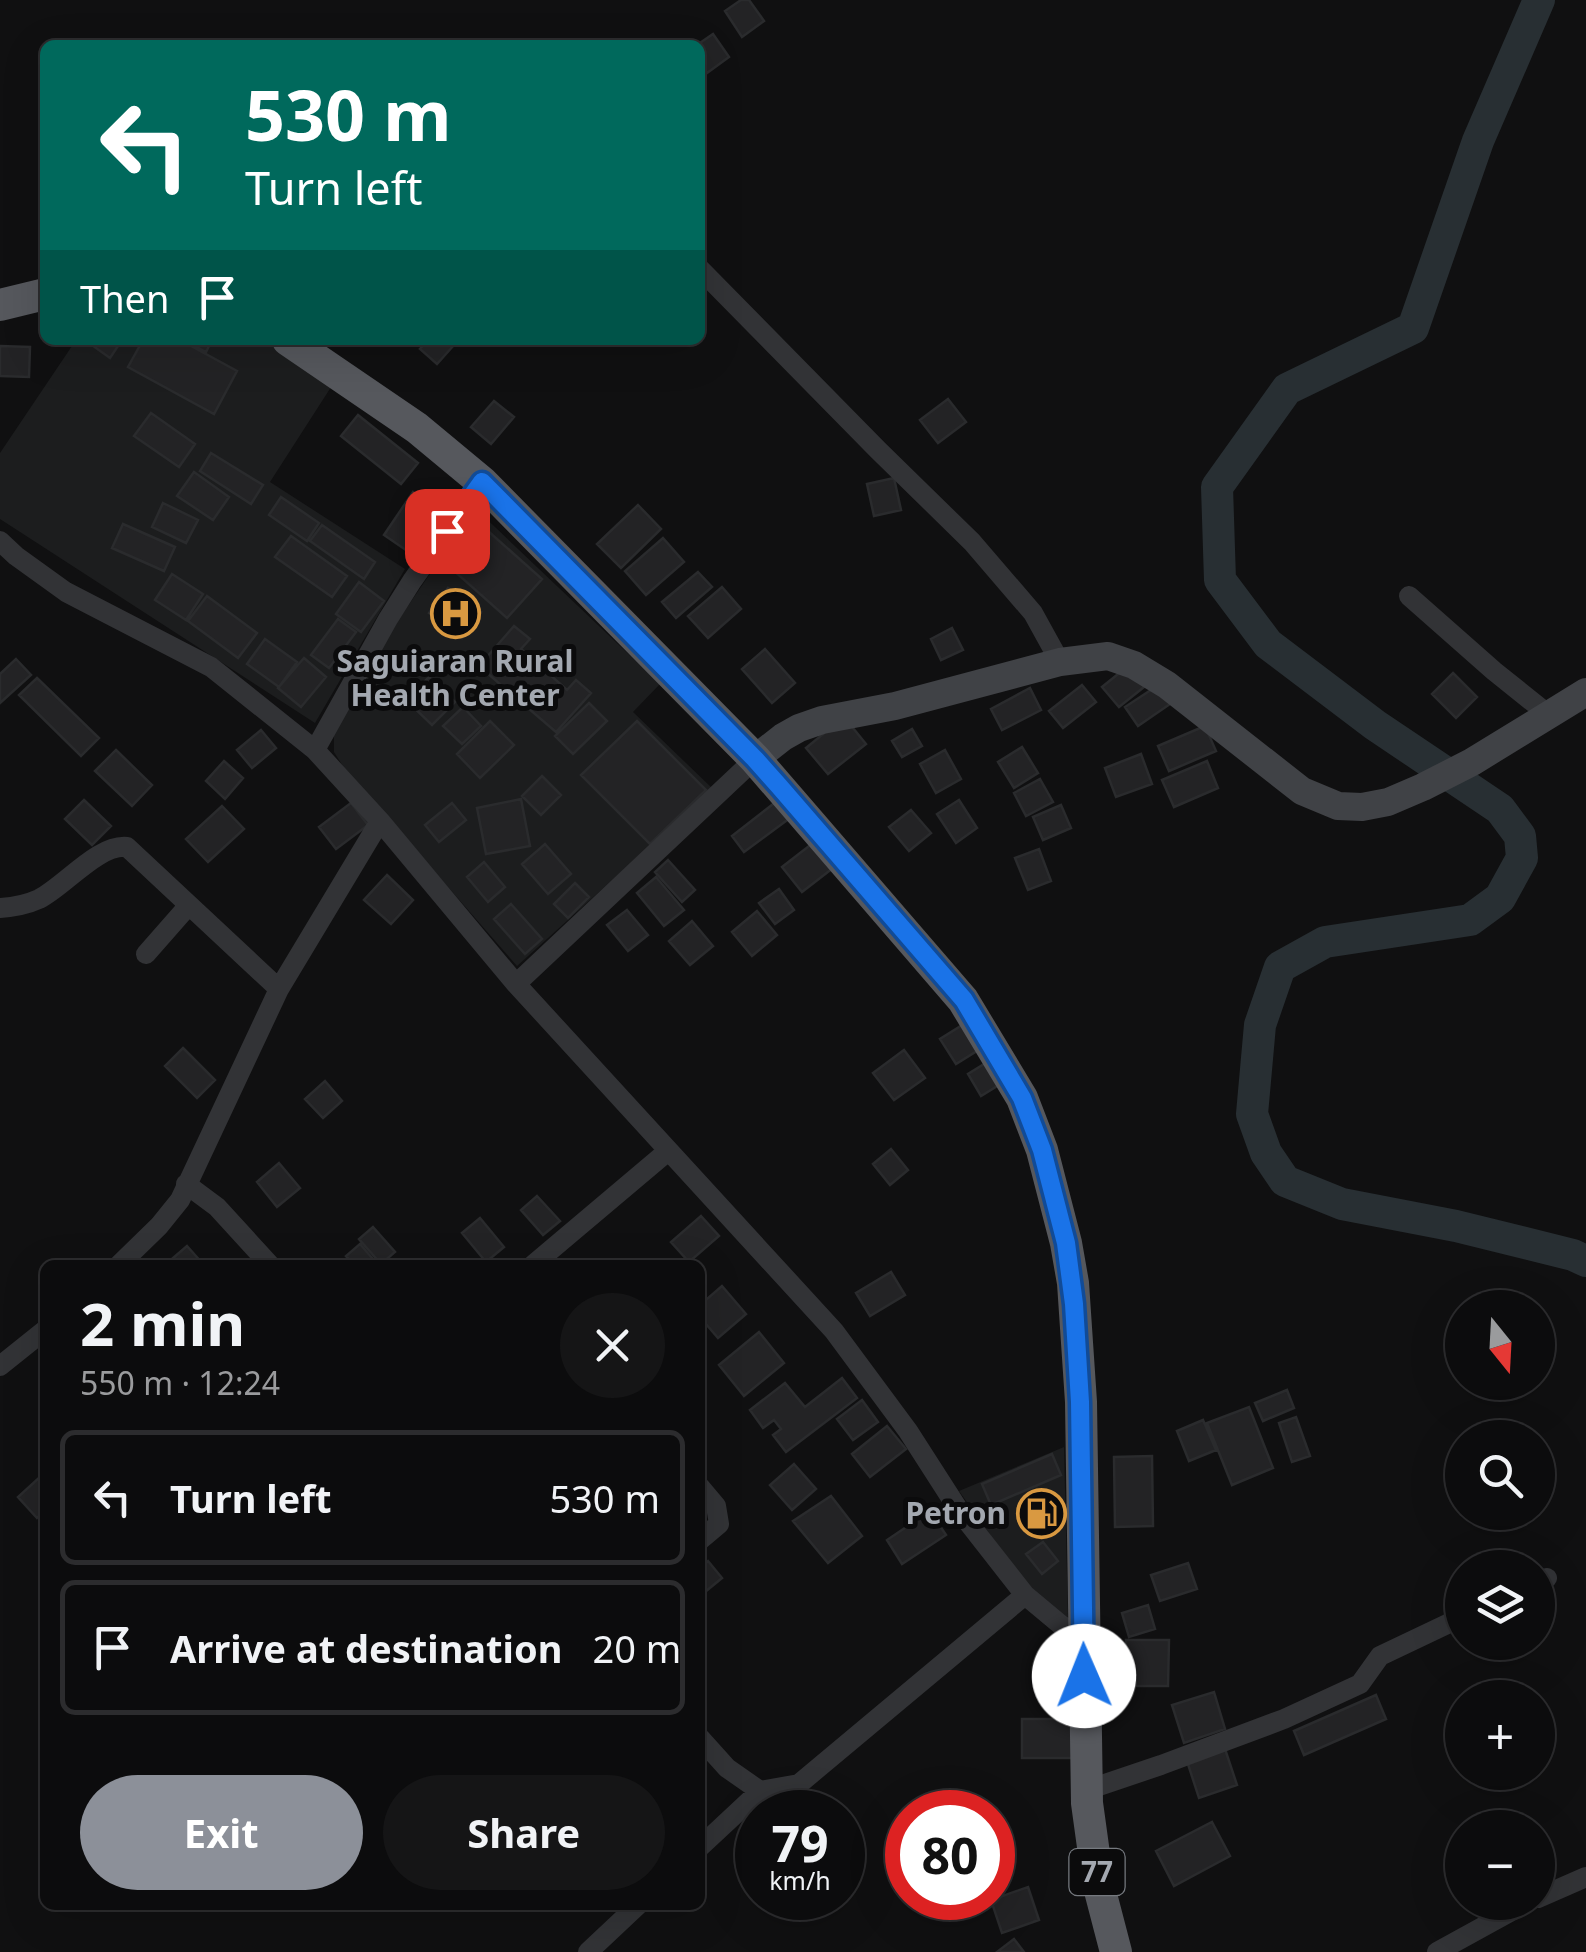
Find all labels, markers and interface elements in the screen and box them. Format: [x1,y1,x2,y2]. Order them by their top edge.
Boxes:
text: 530 m [245,66,452,162]
icon: left [80,80,210,210]
text: Turn left [245,157,422,218]
icon: arrive [190,270,245,325]
text: Then [80,272,170,324]
pin [405,489,490,574]
icon: arrive [420,504,475,559]
hospital icon: Saguiaran Rural Health Center [429,587,481,639]
place label: Saguiaran Rural Health Center [337,640,573,715]
text: 2 min [80,1282,245,1364]
north arrow [1445,1290,1555,1400]
map controls [1445,1290,1555,1920]
button: close [560,1293,665,1398]
text: 550 m · 12:24 [80,1361,280,1404]
button: search [1445,1420,1555,1530]
icon: left [85,1470,140,1525]
text: Turn left [170,1472,332,1524]
text: 530 m [549,1472,660,1524]
fuel station icon: Petron [1015,1488,1067,1540]
place label: Petron [905,1492,1006,1533]
button: layers [1445,1550,1555,1660]
icon: arrive [85,1620,140,1675]
text: Arrive at destination [170,1622,562,1674]
text: 20 m [592,1622,681,1674]
position arrow [1032,1624,1136,1728]
button: + [1445,1680,1555,1790]
button: Exit [80,1775,363,1890]
button: Share [383,1775,665,1890]
speed limit sign: 80 [885,1790,1015,1920]
text: 79 [771,1809,829,1877]
button: − [1445,1810,1555,1920]
road number: 77 [1070,1849,1124,1895]
text: km/h [769,1863,831,1897]

